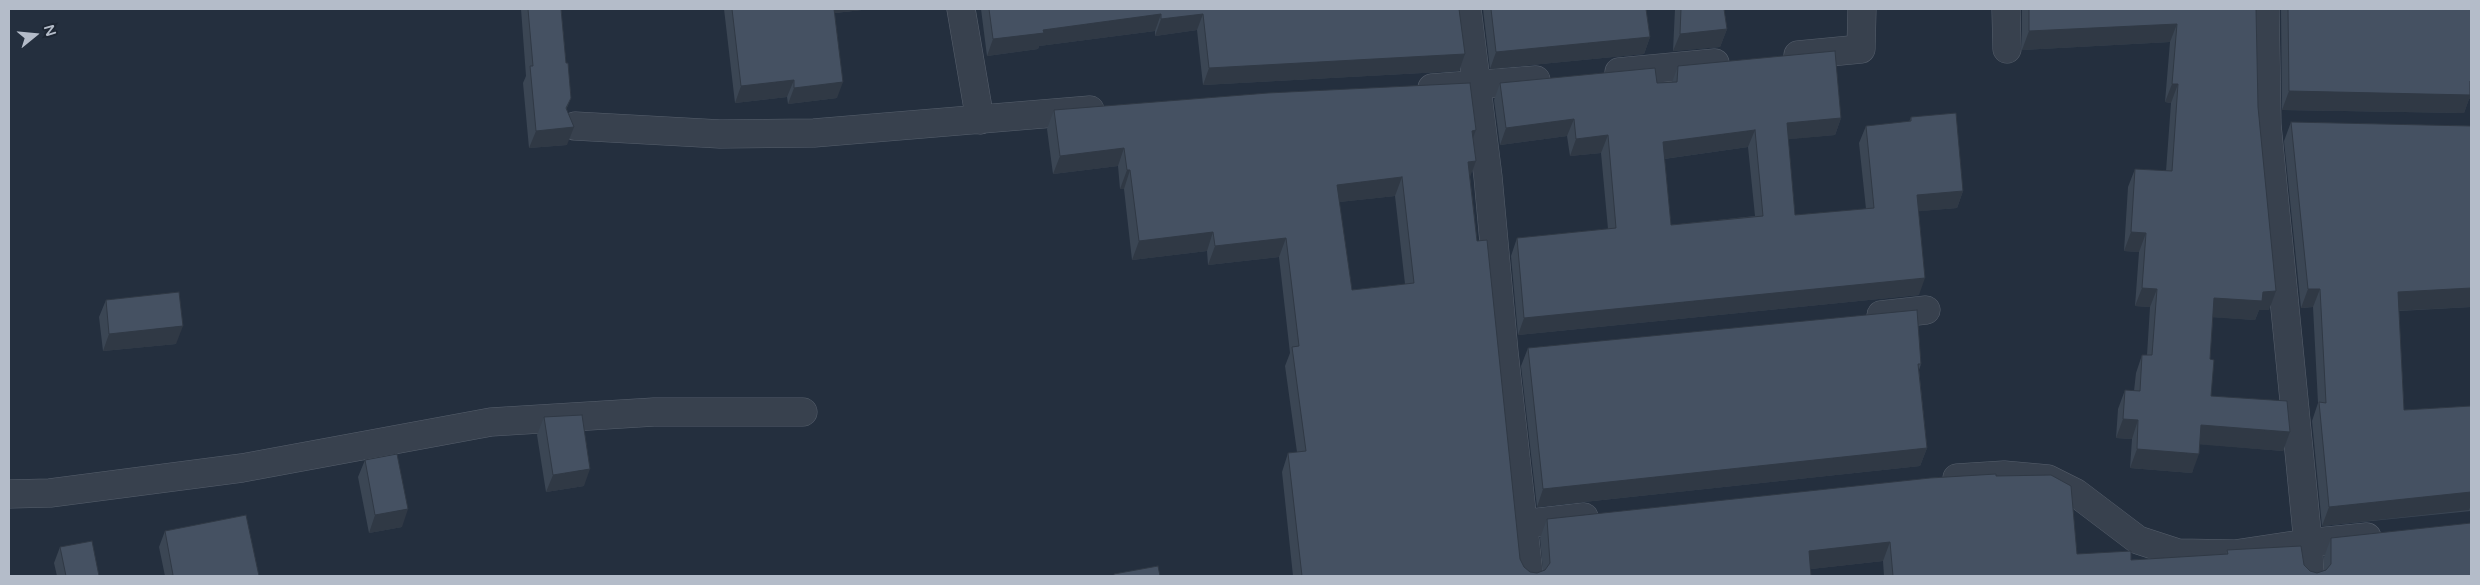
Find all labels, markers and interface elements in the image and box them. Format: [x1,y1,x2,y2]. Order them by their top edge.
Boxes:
north arrow [10,10,60,60]
text: N [40,23,60,38]

